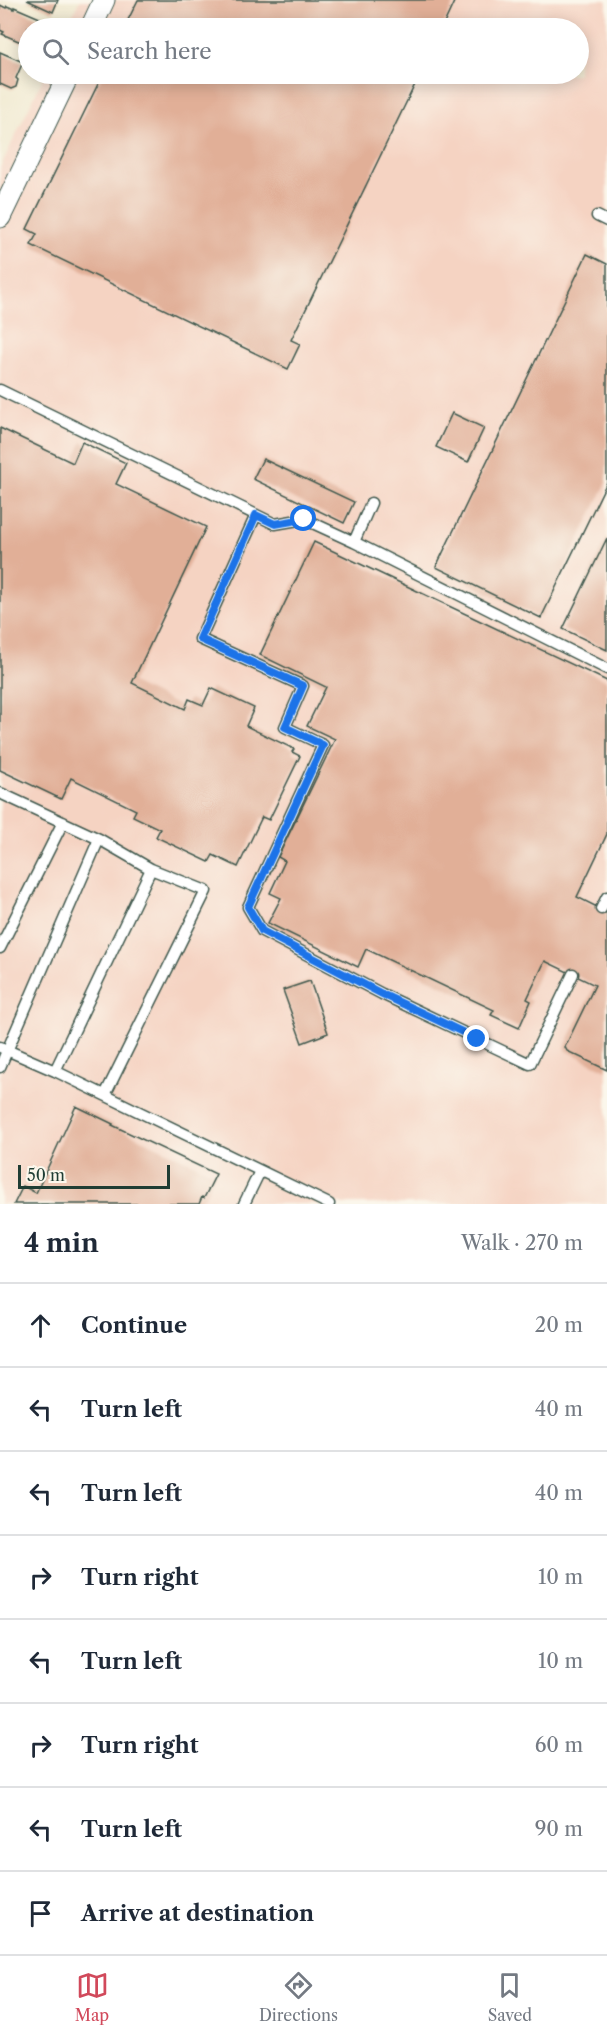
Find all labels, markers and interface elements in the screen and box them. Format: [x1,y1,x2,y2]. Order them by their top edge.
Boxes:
search box [18,18,589,84]
icon: search [39,35,72,68]
text: Search here [87,38,212,65]
route start [290,505,316,531]
route end [463,1025,489,1051]
scale bar [18,1162,170,1190]
text: 50 m [27,1165,65,1185]
text: 4 min [24,1227,99,1259]
text: Walk · 270 m [461,1231,583,1255]
icon: ahead [24,1309,57,1342]
text: Continue [81,1312,187,1339]
text: 20 m [535,1313,583,1337]
icon: left [24,1393,57,1426]
text: Turn left [81,1396,182,1423]
text: 40 m [535,1397,583,1421]
icon: left [24,1477,57,1510]
text: Turn left [81,1480,182,1507]
text: 40 m [535,1481,583,1505]
icon: right [24,1561,57,1594]
text: Turn right [81,1564,199,1591]
text: 10 m [538,1565,583,1589]
icon: left [24,1645,57,1678]
text: Turn left [81,1648,182,1675]
text: 10 m [538,1649,583,1673]
icon: right [24,1729,57,1762]
text: Turn right [81,1732,199,1759]
text: 60 m [535,1733,583,1757]
icon: left [24,1813,57,1846]
text: Turn left [81,1816,182,1843]
text: 90 m [535,1817,583,1841]
icon: arrive [24,1897,57,1930]
text: Arrive at destination [81,1900,314,1927]
tab: Map [75,1969,109,2025]
tab: Directions [259,1969,338,2025]
tab: Saved [488,1969,532,2025]

